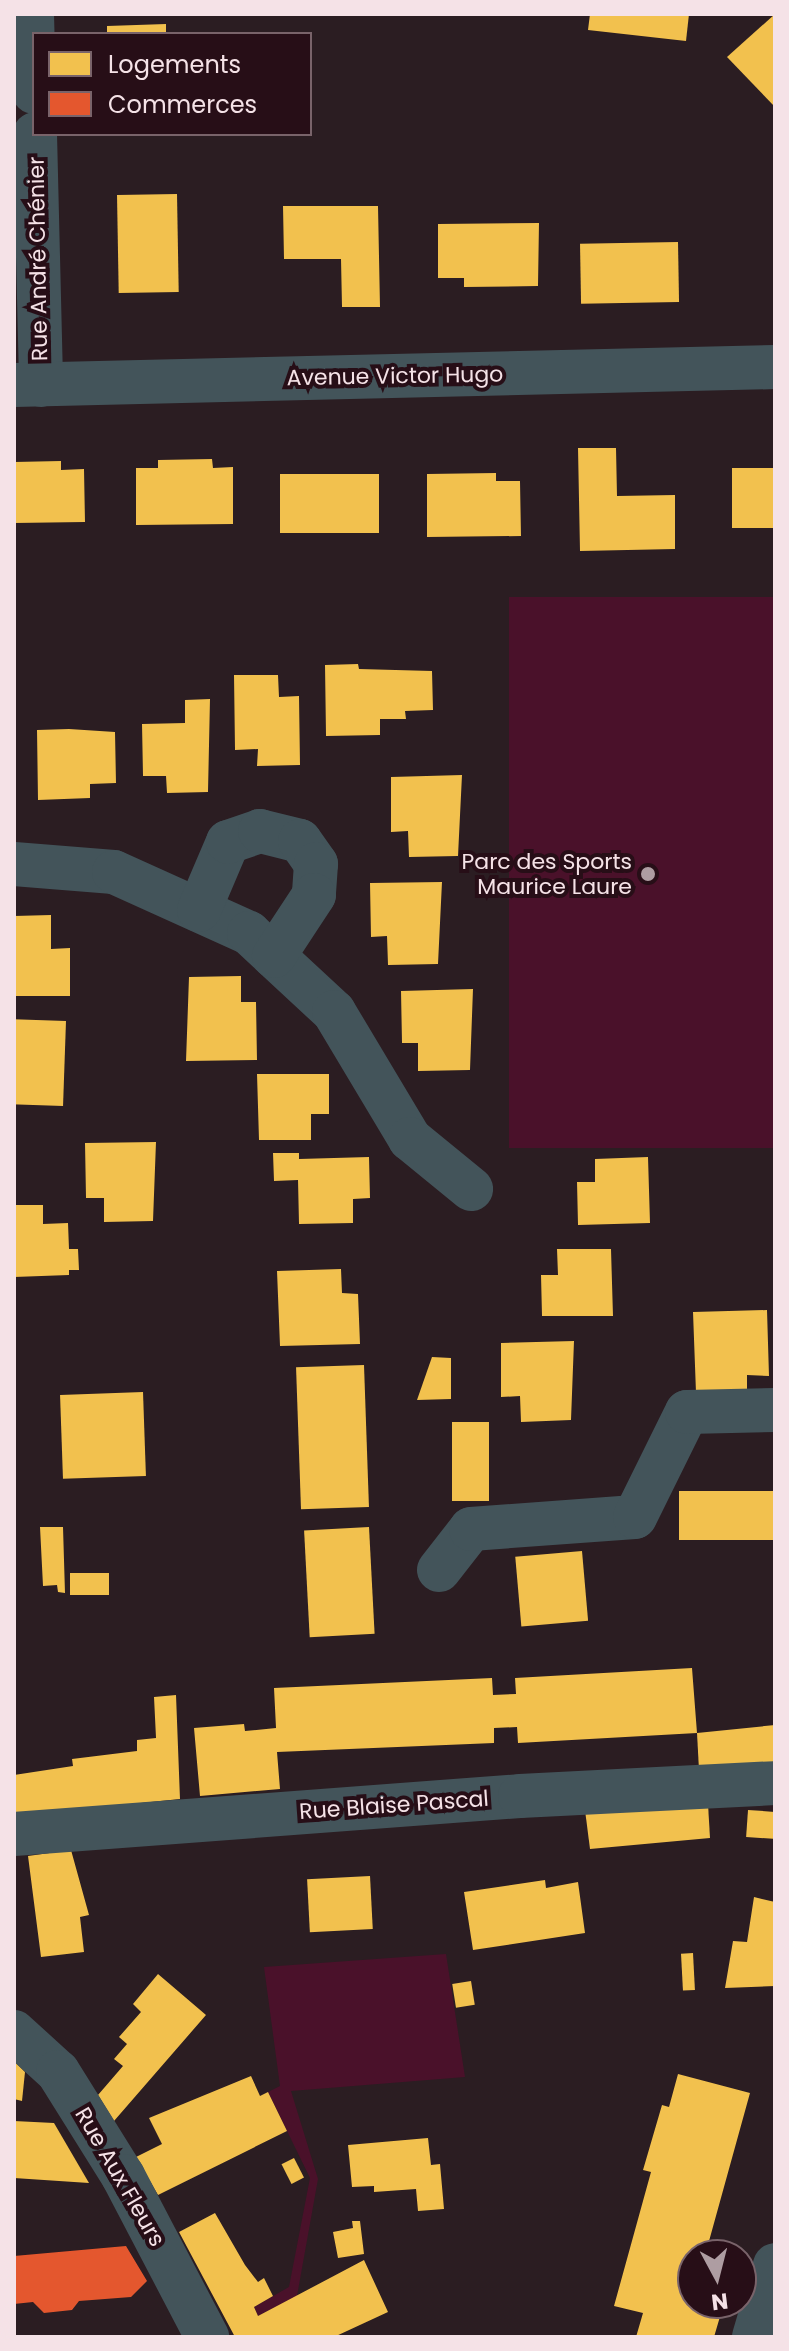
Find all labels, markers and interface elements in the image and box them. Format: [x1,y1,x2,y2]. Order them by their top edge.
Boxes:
legend [32,32,312,136]
text: Logements [108,48,241,81]
text: Commerces [108,88,257,121]
street label: Rue André Chénier [23,157,53,361]
street label: Avenue Victor Hugo [287,361,503,391]
place label: Parc des Sports Maurice Laure [462,848,632,900]
marker: Parc des Sports Maurice Laure [639,865,657,883]
street label: Rue Blaise Pascal [298,1785,490,1825]
street label: Rue Aux Fleurs [70,2103,170,2251]
north arrow [677,2239,757,2319]
text: N [710,2285,730,2318]

